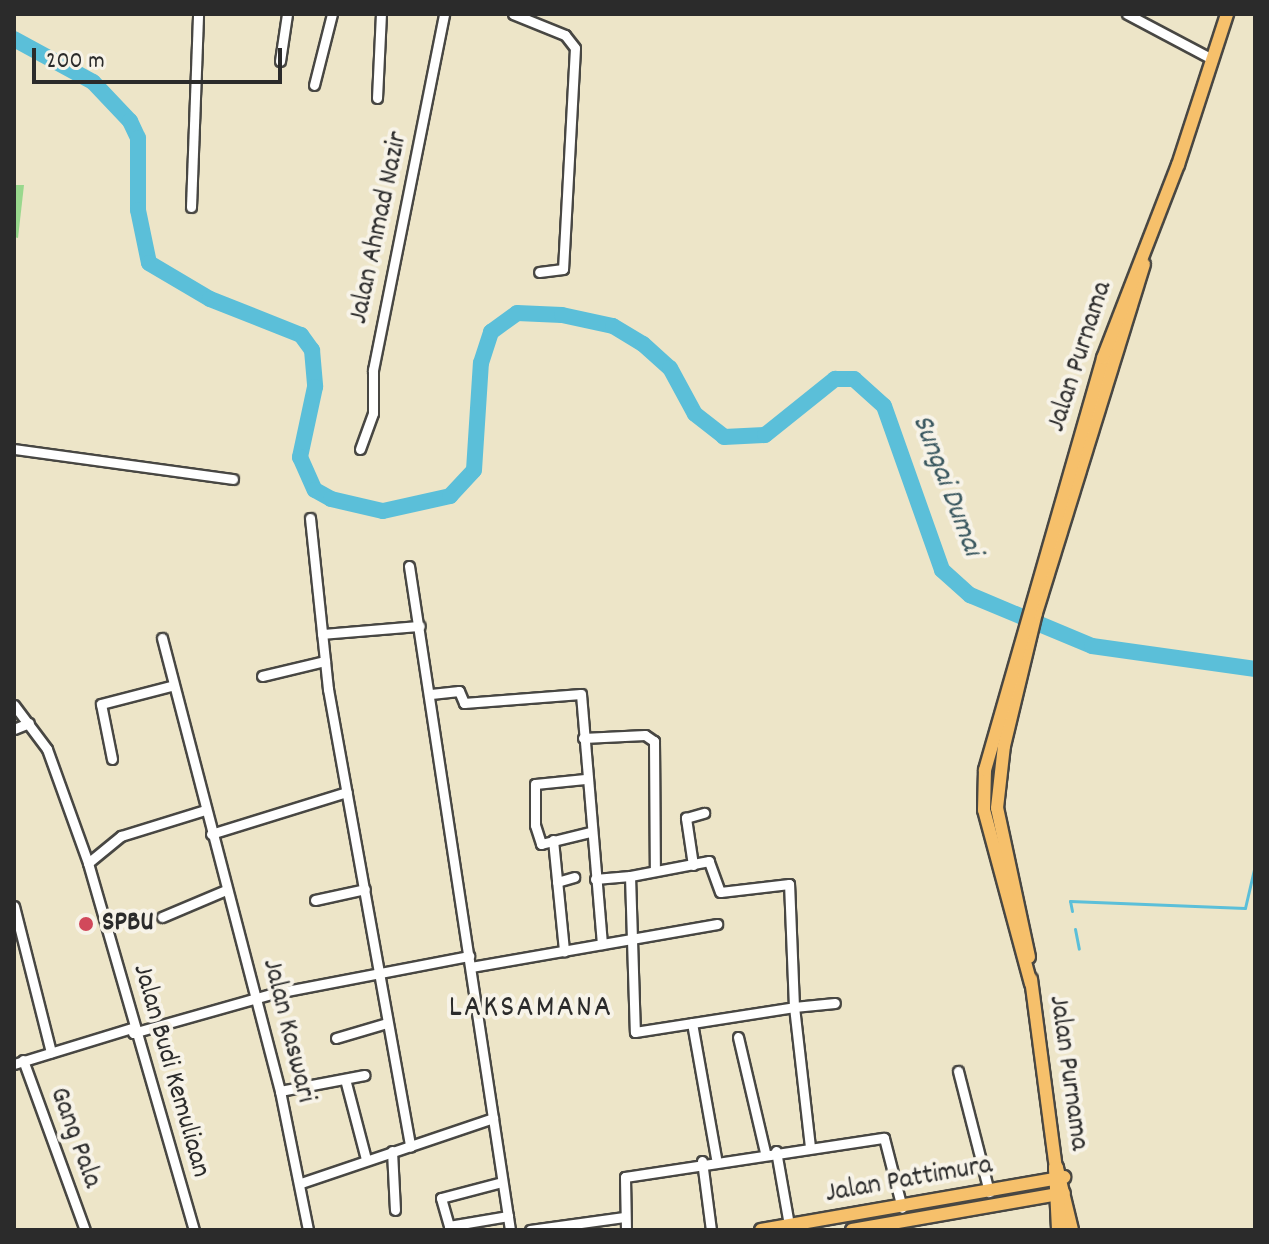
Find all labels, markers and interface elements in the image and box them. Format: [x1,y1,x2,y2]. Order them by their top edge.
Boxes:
scale bar [36,32,286,82]
text: 200 m [46,45,105,79]
street label: Jalan Ahmad Nazir [343,129,417,327]
street label: Jalan Purnama [1041,278,1121,436]
water label: Sungai Dumai [902,410,988,562]
place label: SPBU [102,907,154,941]
marker: SPBU [77,915,95,933]
street label: Jalan Kaswari [253,956,321,1106]
street label: Jalan Budi Kemuliaan [124,961,216,1181]
district label: LAKSAMANA [449,990,613,1028]
street label: Jalan Purnama [1040,993,1094,1153]
street label: Gang Pala [40,1083,108,1193]
street label: Jalan Pattimura [823,1150,995,1212]

